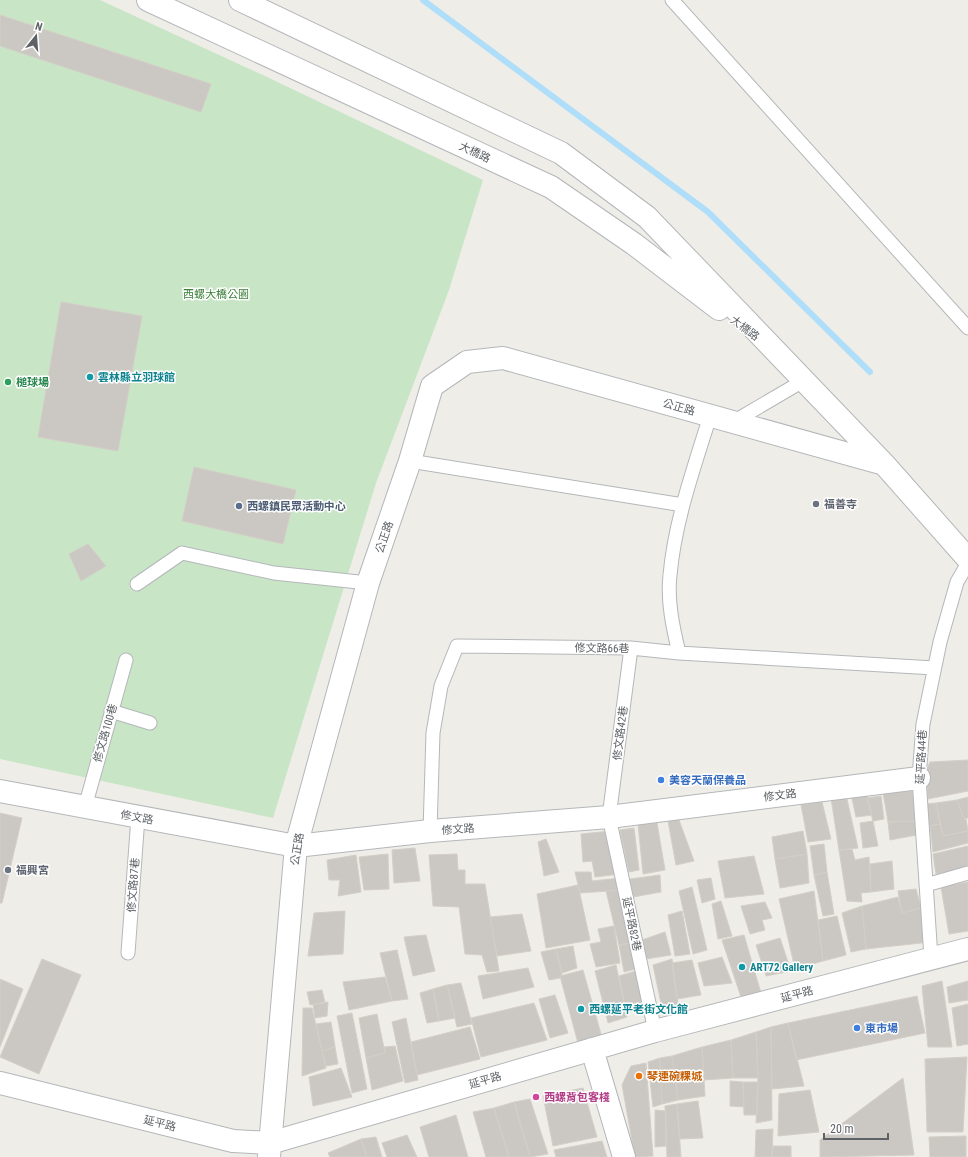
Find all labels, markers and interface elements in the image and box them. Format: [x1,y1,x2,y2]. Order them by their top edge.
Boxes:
north arrow [16,16,56,56]
text: N [34,20,44,34]
street label: 大橋路 [457,140,492,165]
park label: 西螺大橋公園 [183,288,249,301]
street label: 大橋路 [728,313,762,344]
place label: 雲林縣立羽球館 [98,371,175,384]
marker: 雲林縣立羽球館 [85,372,95,382]
place label: 槌球場 [16,376,49,389]
marker: 槌球場 [3,377,13,387]
street label: 公正路 [661,397,697,418]
place label: 福善寺 [824,498,857,511]
marker: 福善寺 [811,499,821,509]
place label: 西螺鎮民眾活動中心 [247,500,346,513]
marker: 西螺鎮民眾活動中心 [234,501,244,511]
street label: 公正路 [373,519,396,555]
street label: 修文路66巷 [574,642,630,655]
street label: 修文路100巷 [91,702,120,764]
street label: 修文路42巷 [611,705,630,761]
street label: 延平路44巷 [914,729,929,785]
place label: 美容天蘭保養品 [669,774,746,787]
marker: 美容天蘭保養品 [656,775,666,785]
street label: 修文路 [763,787,797,804]
street label: 修文路 [120,808,154,827]
street label: 修文路 [441,822,475,837]
street label: 公正路 [288,832,306,866]
street label: 修文路87巷 [125,857,142,913]
place label: 福興宮 [16,864,49,877]
marker: 福興宮 [3,865,13,875]
street label: 延平路82巷 [619,896,644,952]
place label: ART72 Gallery [750,961,813,974]
marker: ART72 Gallery [737,962,747,972]
street label: 延平路 [780,984,815,1005]
place label: 西螺延平老街文化館 [589,1003,688,1016]
marker: 西螺延平老街文化館 [576,1004,586,1014]
place label: 東市場 [865,1022,898,1035]
marker: 東市場 [852,1023,862,1033]
street label: 延平路 [467,1070,503,1091]
place label: 琴連碗粿城 [647,1070,703,1083]
marker: 琴連碗粿城 [634,1071,644,1081]
place label: 西螺背包客棧 [544,1091,610,1104]
marker: 西螺背包客棧 [531,1092,541,1102]
street label: 延平路 [142,1113,177,1134]
scale bar [824,1115,888,1141]
text: 20 m [830,1122,854,1136]

